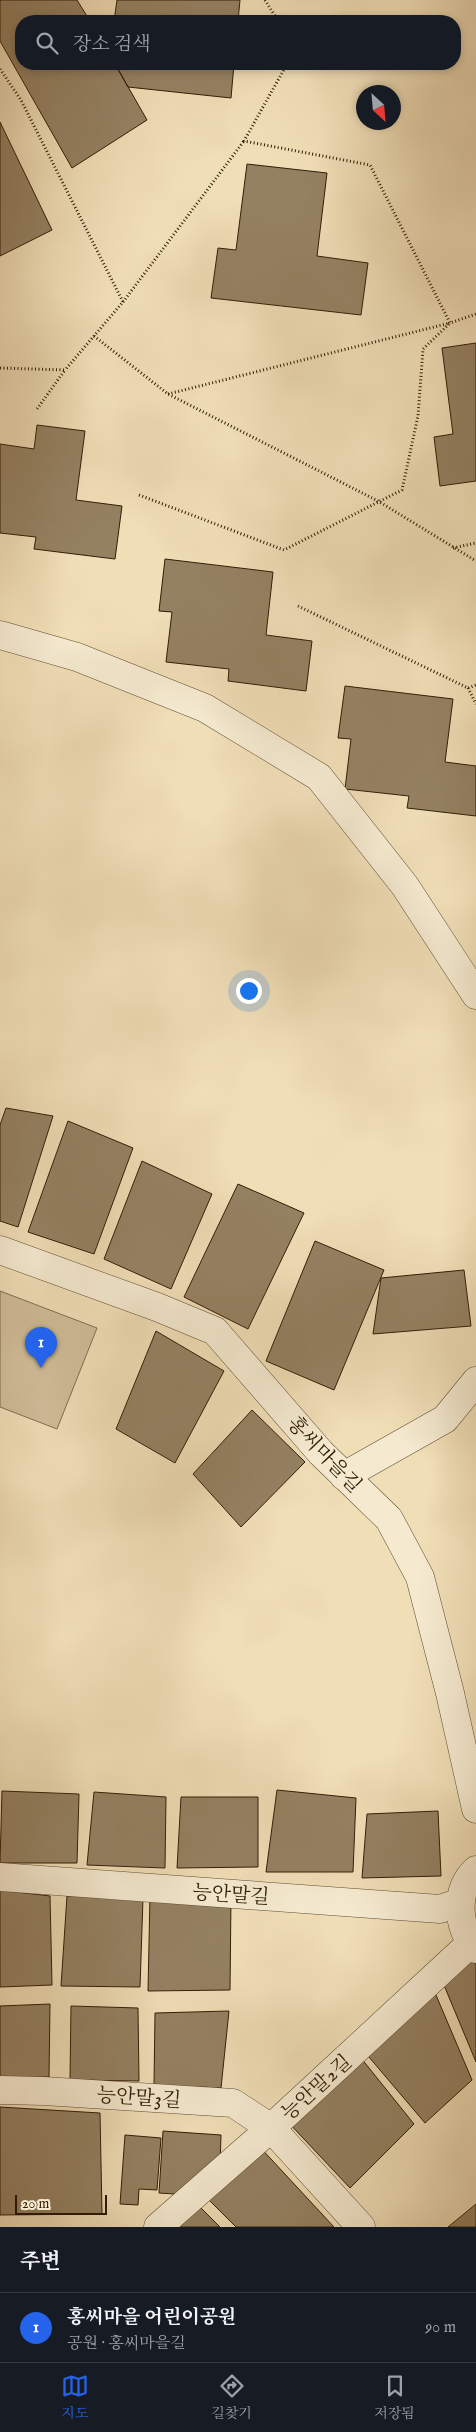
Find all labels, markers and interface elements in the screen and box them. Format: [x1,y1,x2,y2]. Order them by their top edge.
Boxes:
search box [15,15,461,70]
icon: search [33,29,61,57]
text: 장소 검색 [73,33,151,57]
north arrow [356,85,401,130]
your location [236,978,262,1004]
pin: 1 [25,1327,57,1368]
street label: 홍씨마을길 [281,1412,366,1498]
street label: 능안말길 [191,1880,270,1911]
street label: 능안말2길 [276,2050,358,2126]
street label: 능안말3길 [96,2083,182,2114]
scale bar [15,2192,108,2215]
text: 20 m [22,2195,49,2213]
text: 주변 [20,2249,61,2276]
text: 홍씨마을 어린이공원 [67,2306,236,2330]
text: 1 [33,2318,39,2338]
text: 90 m [425,2318,456,2338]
text: 공원 · 홍씨마을길 [67,2334,186,2354]
tab: 지도 [61,2372,89,2423]
tab: 길찾기 [211,2372,252,2423]
tab: 저장됨 [374,2372,415,2423]

